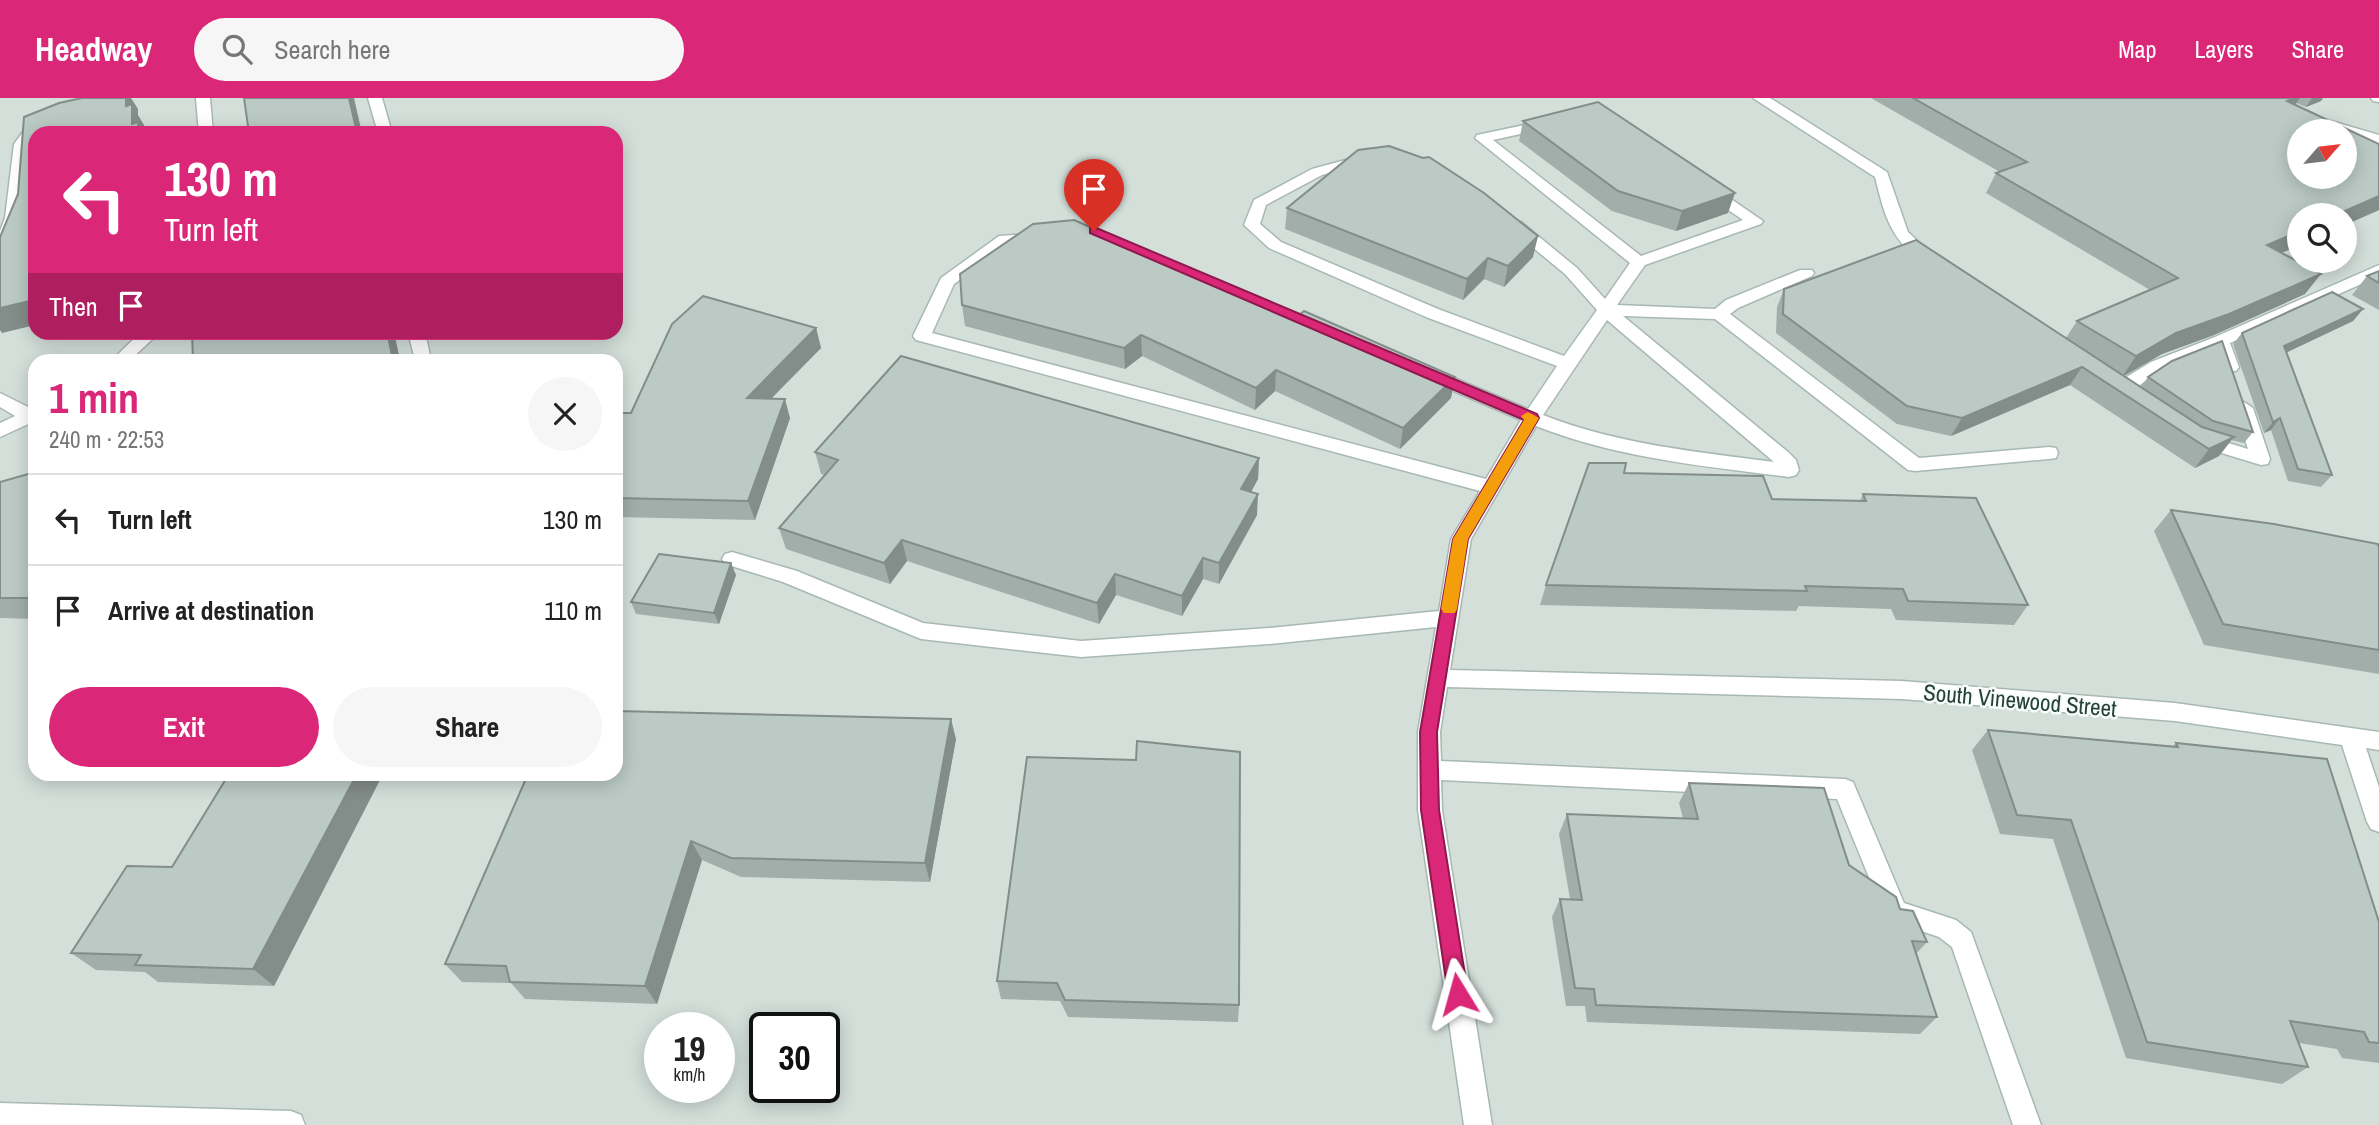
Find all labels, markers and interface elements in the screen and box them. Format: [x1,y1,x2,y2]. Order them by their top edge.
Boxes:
search box [194,18,684,81]
text: Headway [35,27,152,71]
icon: search [218,30,256,68]
text: Search here [274,32,390,67]
text: Map [2118,33,2156,65]
text: Layers [2194,33,2253,65]
text: Share [2291,33,2344,65]
north arrow [2287,119,2357,189]
map controls [2287,119,2357,273]
text: 130 m [164,145,278,211]
icon: left [49,154,140,245]
pin [1064,159,1124,231]
icon: arrive [1075,170,1113,208]
button: search [2287,203,2357,273]
text: Turn left [164,208,258,251]
icon: arrive [112,287,150,325]
text: Then [49,289,98,324]
text: 1 min [49,370,139,426]
button: close [528,377,602,451]
text: 240 m · 22:53 [49,424,164,455]
icon: left [49,501,87,539]
text: Turn left [108,502,192,537]
text: 130 m [543,502,602,537]
icon: arrive [49,592,87,630]
text: Arrive at destination [108,593,314,628]
text: 110 m [544,593,602,628]
street label: South Vinewood Street [1922,676,2118,724]
button: Exit [49,687,319,767]
button: Share [333,687,602,767]
position arrow [1421,957,1495,1031]
speed limit sign: 30 [749,1012,840,1103]
text: 19 [674,1025,705,1072]
text: km/h [674,1062,706,1087]

